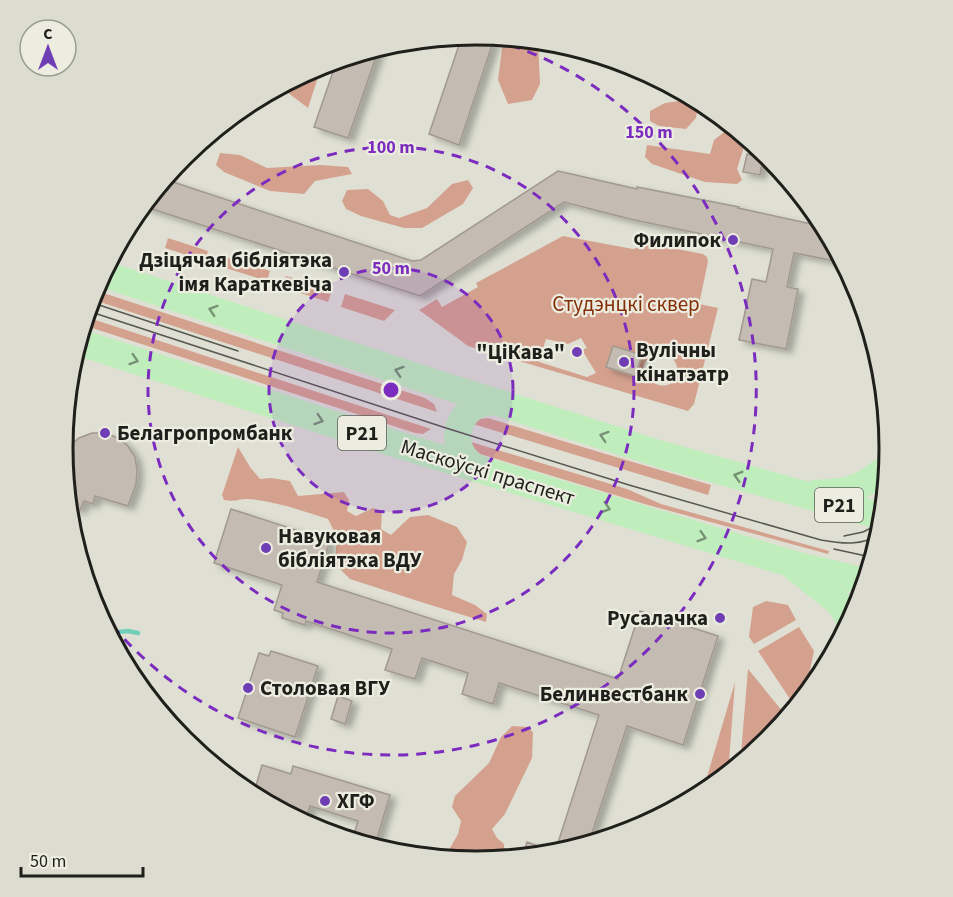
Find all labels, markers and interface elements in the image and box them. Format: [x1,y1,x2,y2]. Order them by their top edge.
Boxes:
north arrow [18,18,78,78]
text: С [43,23,53,45]
text: 150 m [625,120,673,145]
text: 100 m [367,135,415,160]
place label: Филипок [633,225,721,255]
marker: Филипок [726,233,740,247]
place label: Дзіцячая бібліятэка імя Караткевіча [139,245,332,299]
text: 50 m [372,256,410,281]
marker: Дзіцячая бібліятэка імя Караткевіча [337,265,351,279]
park label: Студэнцкі сквер [552,289,700,319]
one-way arrow [208,305,219,317]
place label: Вулічны кінатэатр [636,335,729,389]
place label: "ЦіКава" [476,337,565,367]
marker: "ЦіКава" [570,345,584,359]
one-way arrow [128,353,139,365]
marker: Вулічны кінатэатр [617,355,631,369]
one-way arrow [394,365,405,378]
centre of rings [381,380,401,400]
one-way arrow [313,413,324,425]
road number: Р21 [338,416,386,450]
place label: Белагропромбанк [117,418,293,448]
marker: Белагропромбанк [98,426,112,440]
street label: Маскоўскі праспект [397,431,579,513]
one-way arrow [599,431,610,443]
one-way arrow [733,471,744,483]
road number: Р21 [815,488,863,522]
one-way arrow [600,501,611,513]
place label: Навуковая бібліятэка ВДУ [278,521,422,575]
one-way arrow [696,530,707,542]
marker: Навуковая бібліятэка ВДУ [259,541,273,555]
place label: Русалачка [607,603,708,633]
marker: Русалачка [713,611,727,625]
place label: Столовая ВГУ [260,673,390,703]
place label: Белинвестбанк [540,679,688,709]
marker: Столовая ВГУ [241,681,255,695]
marker: Белинвестбанк [693,687,707,701]
place label: ХГФ [337,786,375,816]
marker: ХГФ [318,794,332,808]
scale bar [21,840,142,878]
text: 50 m [30,849,66,874]

